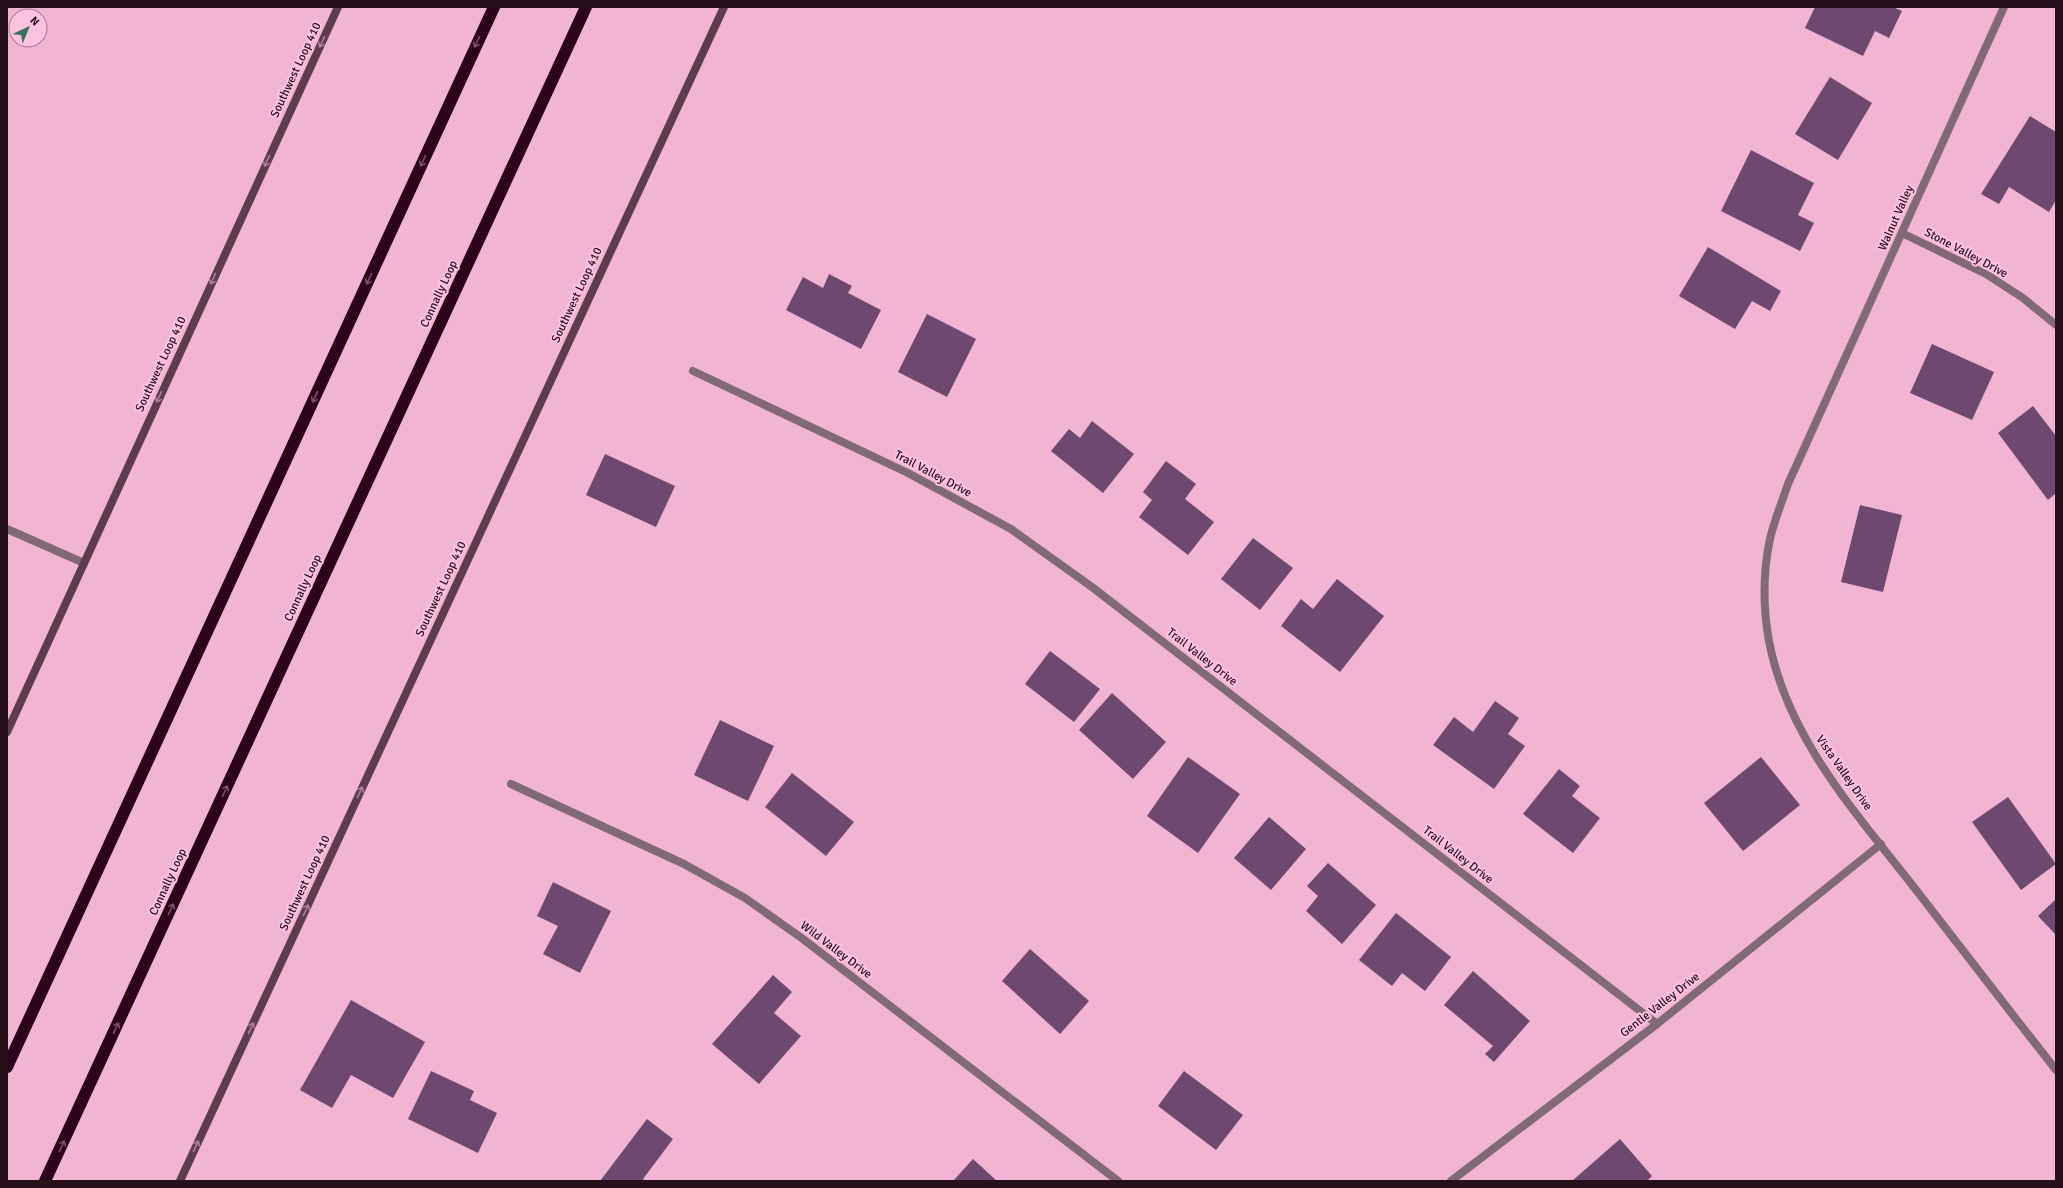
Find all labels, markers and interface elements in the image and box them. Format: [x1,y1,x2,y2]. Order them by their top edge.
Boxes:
north arrow [8,8,48,48]
text: N [27,14,42,29]
street label: Southwest Loop 410 [267,20,325,120]
one-way arrow [317,36,325,48]
one-way arrow [473,36,481,48]
one-way arrow [263,154,271,166]
one-way arrow [419,154,426,166]
street label: Walnut Valley [1875,183,1917,253]
street label: Stone Valley Drive [1922,225,2010,281]
street label: Southwest Loop 410 [548,245,606,345]
street label: Connally Loop [417,258,461,330]
one-way arrow [365,272,372,284]
one-way arrow [209,273,217,285]
street label: Southwest Loop 410 [132,314,190,414]
one-way arrow [311,390,318,402]
one-way arrow [155,391,163,403]
street label: Trail Valley Drive [892,447,974,501]
street label: Southwest Loop 410 [412,539,470,639]
street label: Connally Loop [281,552,325,624]
street label: Trail Valley Drive [1164,625,1240,689]
street label: Vista Valley Drive [1812,732,1876,814]
one-way arrow [222,786,229,798]
one-way arrow [357,786,364,798]
street label: Trail Valley Drive [1420,823,1496,887]
street label: Southwest Loop 410 [276,833,334,933]
street label: Connally Loop [146,846,190,918]
one-way arrow [167,904,175,916]
one-way arrow [303,904,310,916]
street label: Wild Valley Drive [797,918,875,982]
street label: Gentle Valley Drive [1617,969,1703,1041]
one-way arrow [113,1022,120,1034]
one-way arrow [248,1022,255,1034]
one-way arrow [59,1140,66,1152]
one-way arrow [193,1140,200,1152]

